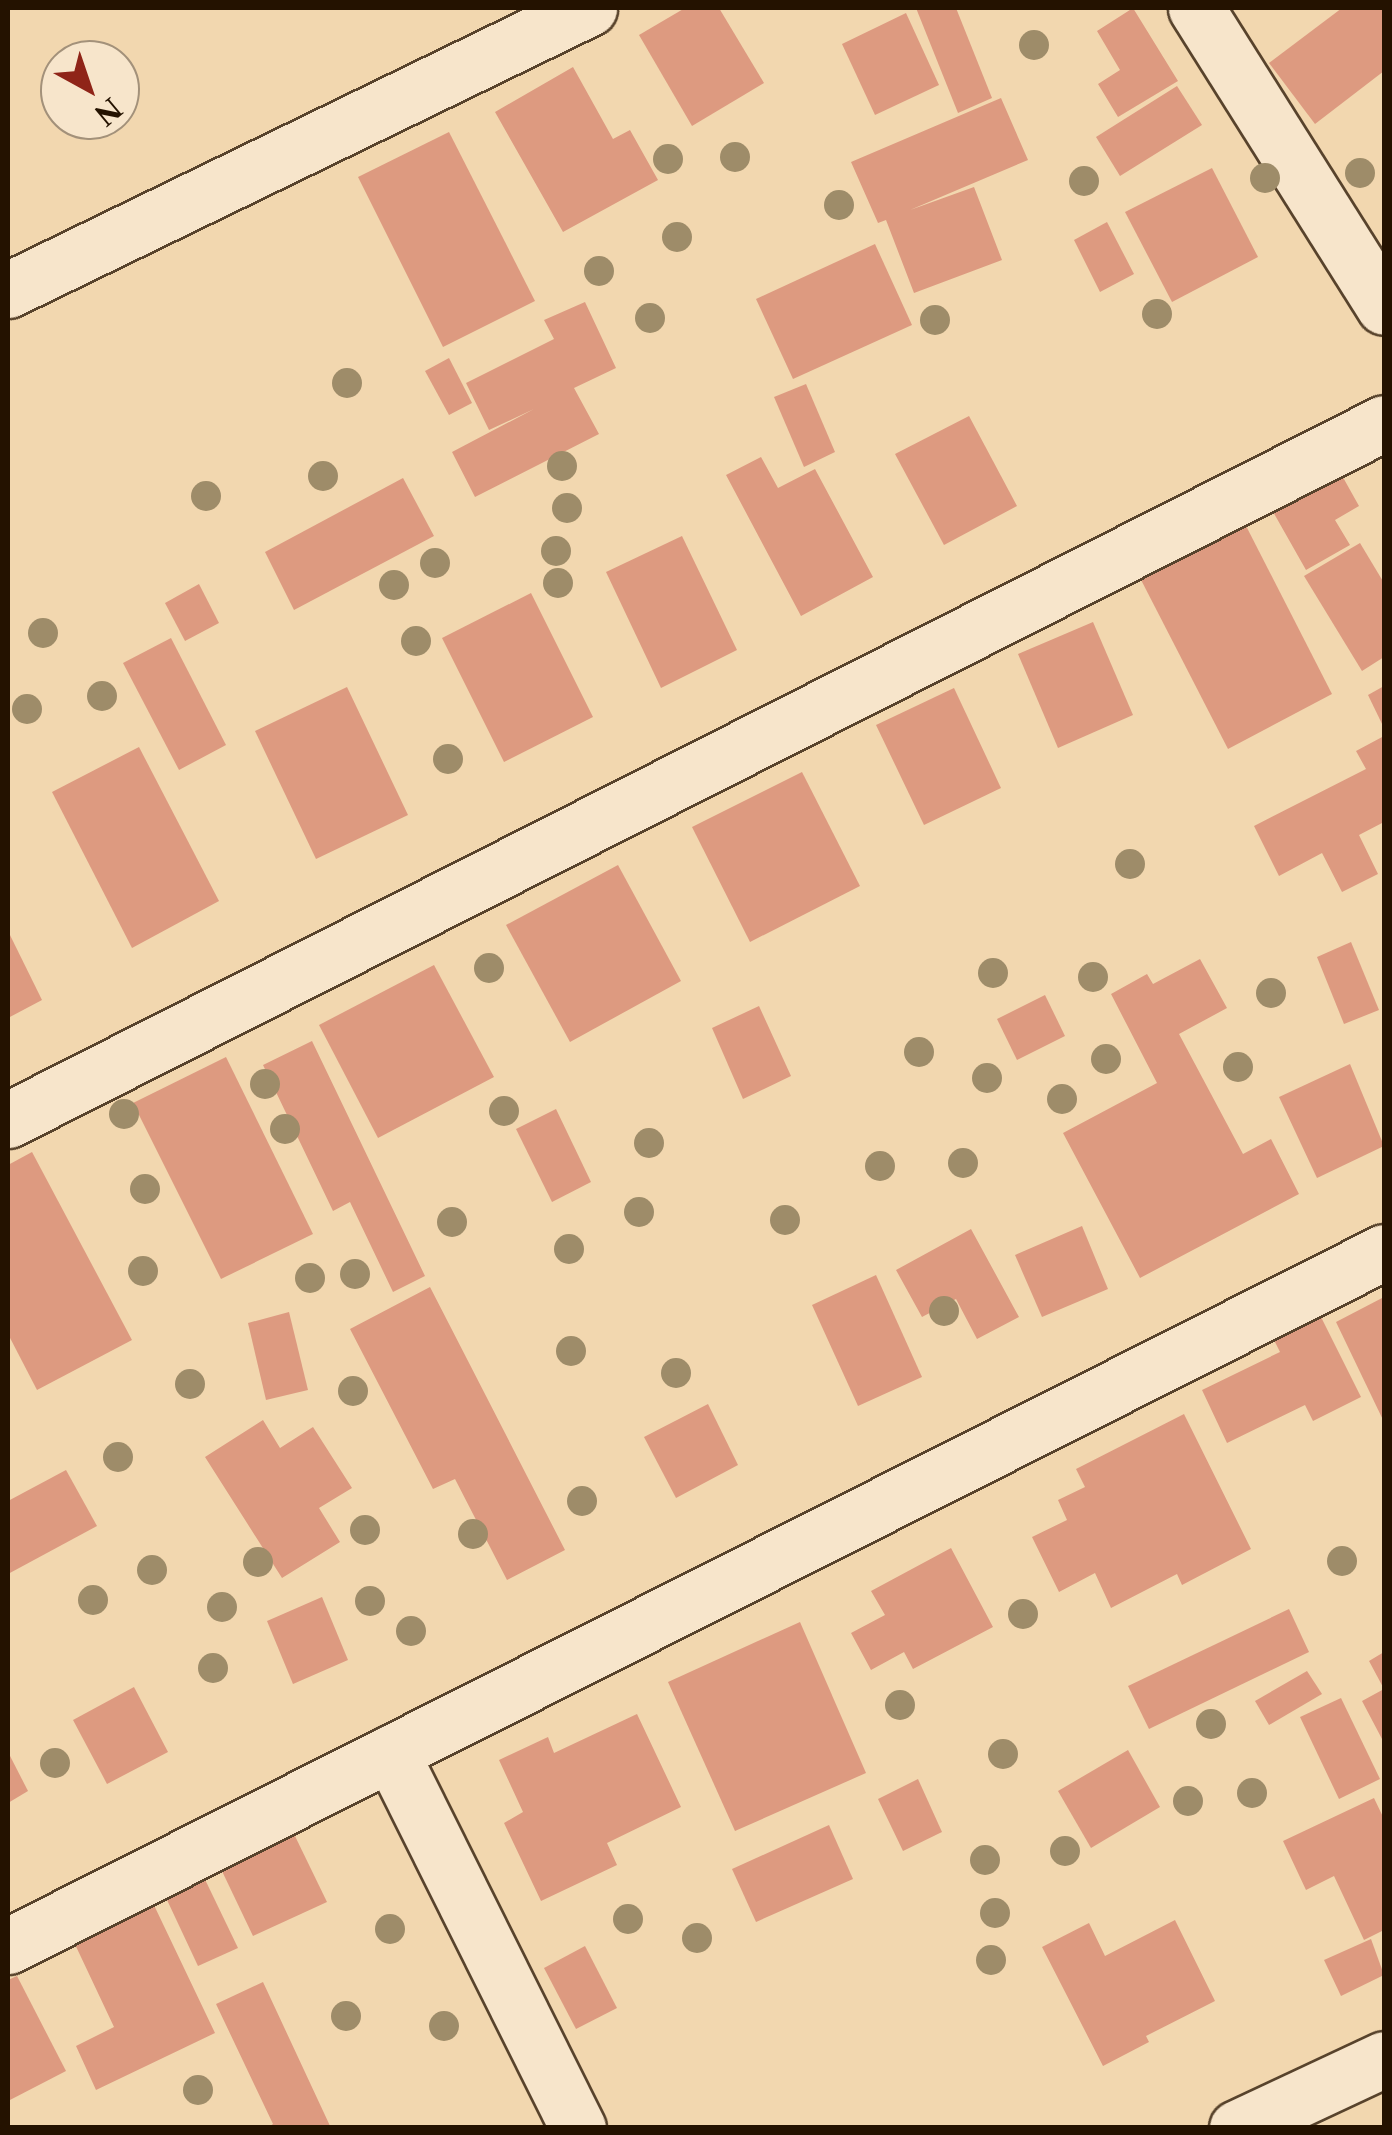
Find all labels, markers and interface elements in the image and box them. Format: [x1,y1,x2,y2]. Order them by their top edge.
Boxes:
north arrow [40,40,140,140]
text: N [88,91,128,132]

